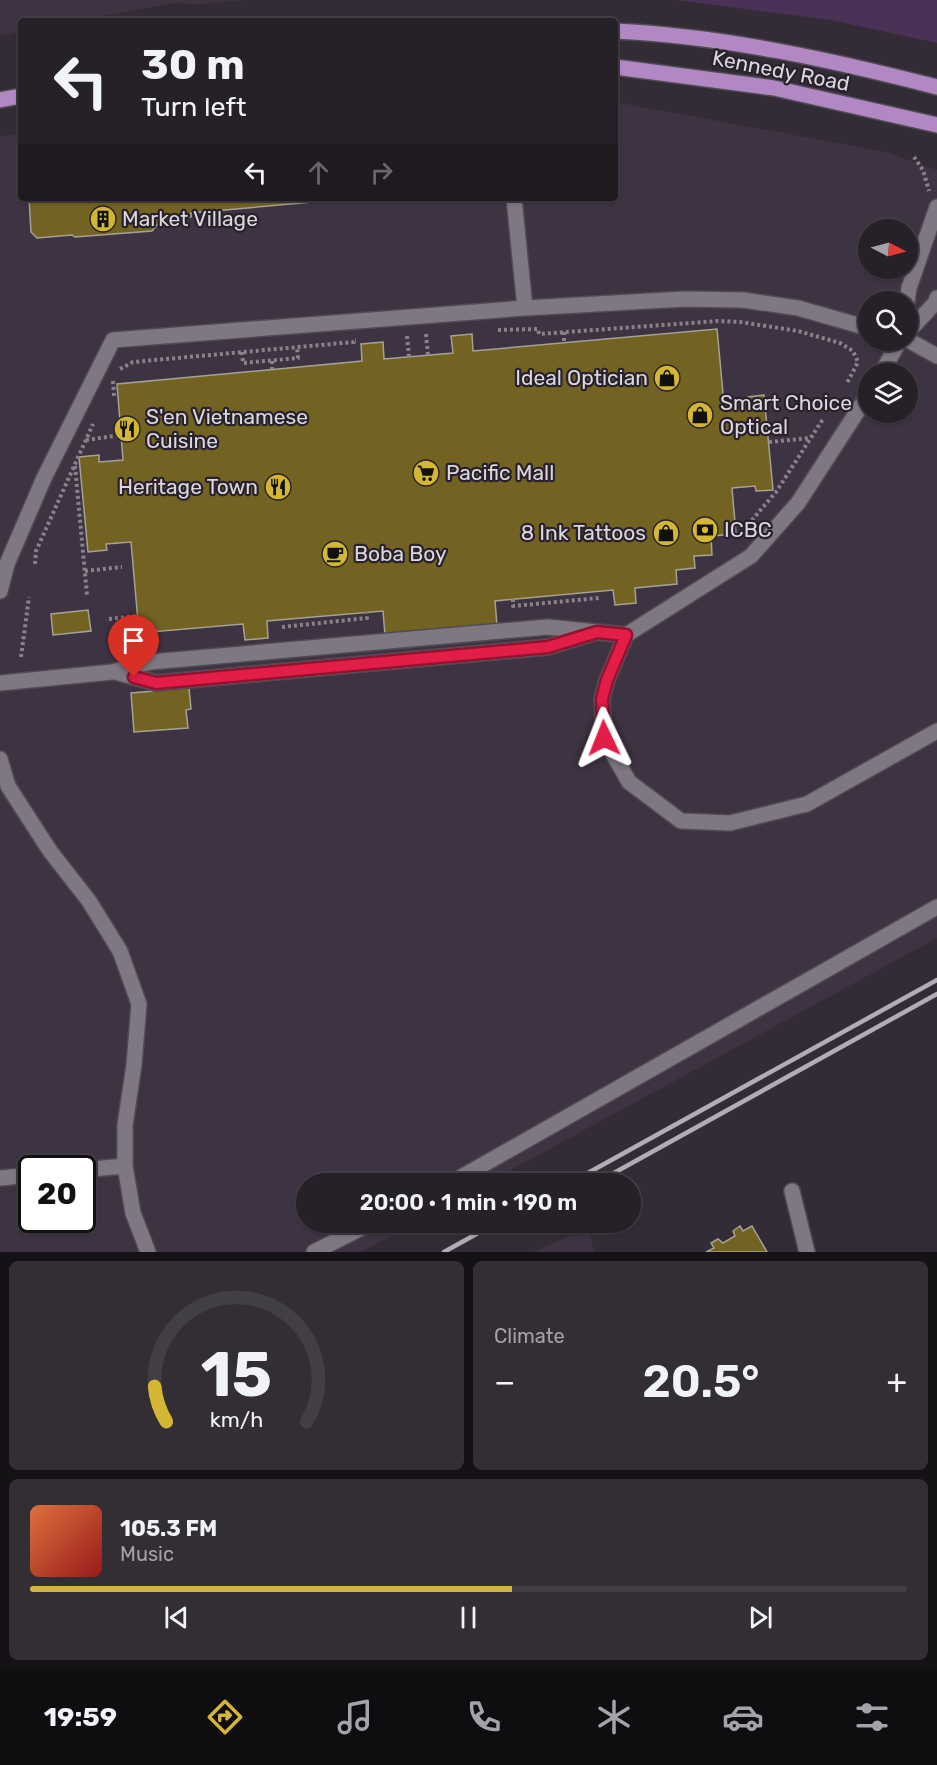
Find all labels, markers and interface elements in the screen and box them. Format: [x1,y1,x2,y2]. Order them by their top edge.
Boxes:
text: 30 m [141,40,245,90]
icon: left [42,42,120,120]
street label: Kennedy Road [710,45,852,96]
text: Turn left [141,91,246,123]
icon: left [239,156,272,189]
icon: ahead [302,156,335,189]
icon: right [365,156,398,189]
building icon: Market Village [88,204,118,234]
place label: Market Village [122,206,258,231]
north arrow [858,219,918,279]
map controls [858,219,918,423]
button: search [858,291,918,351]
shop icon: Ideal Optician [652,363,682,393]
button: layers [858,363,918,423]
place label: Ideal Optician [515,365,648,390]
place label: Smart Choice Optical [720,390,852,439]
shop icon: Smart Choice Optical [685,400,715,430]
place label: S'en Vietnamese Cuisine [146,404,308,453]
restaurant icon: S'en Vietnamese Cuisine [112,414,142,444]
supermarket icon: Pacific Mall [411,458,441,488]
place label: Pacific Mall [446,460,554,485]
restaurant icon: Heritage Town [263,472,293,502]
place label: Heritage Town [118,474,258,499]
bank icon: ICBC [690,515,720,545]
place label: ICBC [724,517,772,542]
shop icon: 8 Ink Tattoos [651,518,681,548]
place label: 8 Ink Tattoos [521,520,646,545]
cafe icon: Boba Boy [320,539,350,569]
place label: Boba Boy [354,541,447,566]
pin [108,615,159,677]
icon: arrive [117,624,150,657]
position arrow [572,706,636,770]
speed limit sign: 20 [18,1155,96,1233]
text: 20:00 · 1 min · 190 m [360,1189,577,1216]
text: Climate [494,1324,565,1348]
text: 15 [201,1338,272,1412]
text: 20.5° [642,1355,760,1408]
text: − [494,1362,515,1401]
text: + [886,1362,907,1401]
text: km/h [210,1408,263,1433]
text: 105.3 FM [120,1515,217,1542]
text: Music [120,1542,174,1566]
icon: previous [160,1601,193,1634]
icon: pause [452,1601,485,1634]
icon: next [744,1601,777,1634]
icon: directions [204,1696,246,1738]
icon: music [334,1696,376,1738]
icon: phone [463,1696,505,1738]
icon: climate [593,1696,635,1738]
icon: car [722,1696,764,1738]
icon: filters [851,1696,893,1738]
text: 19:59 [44,1701,117,1733]

